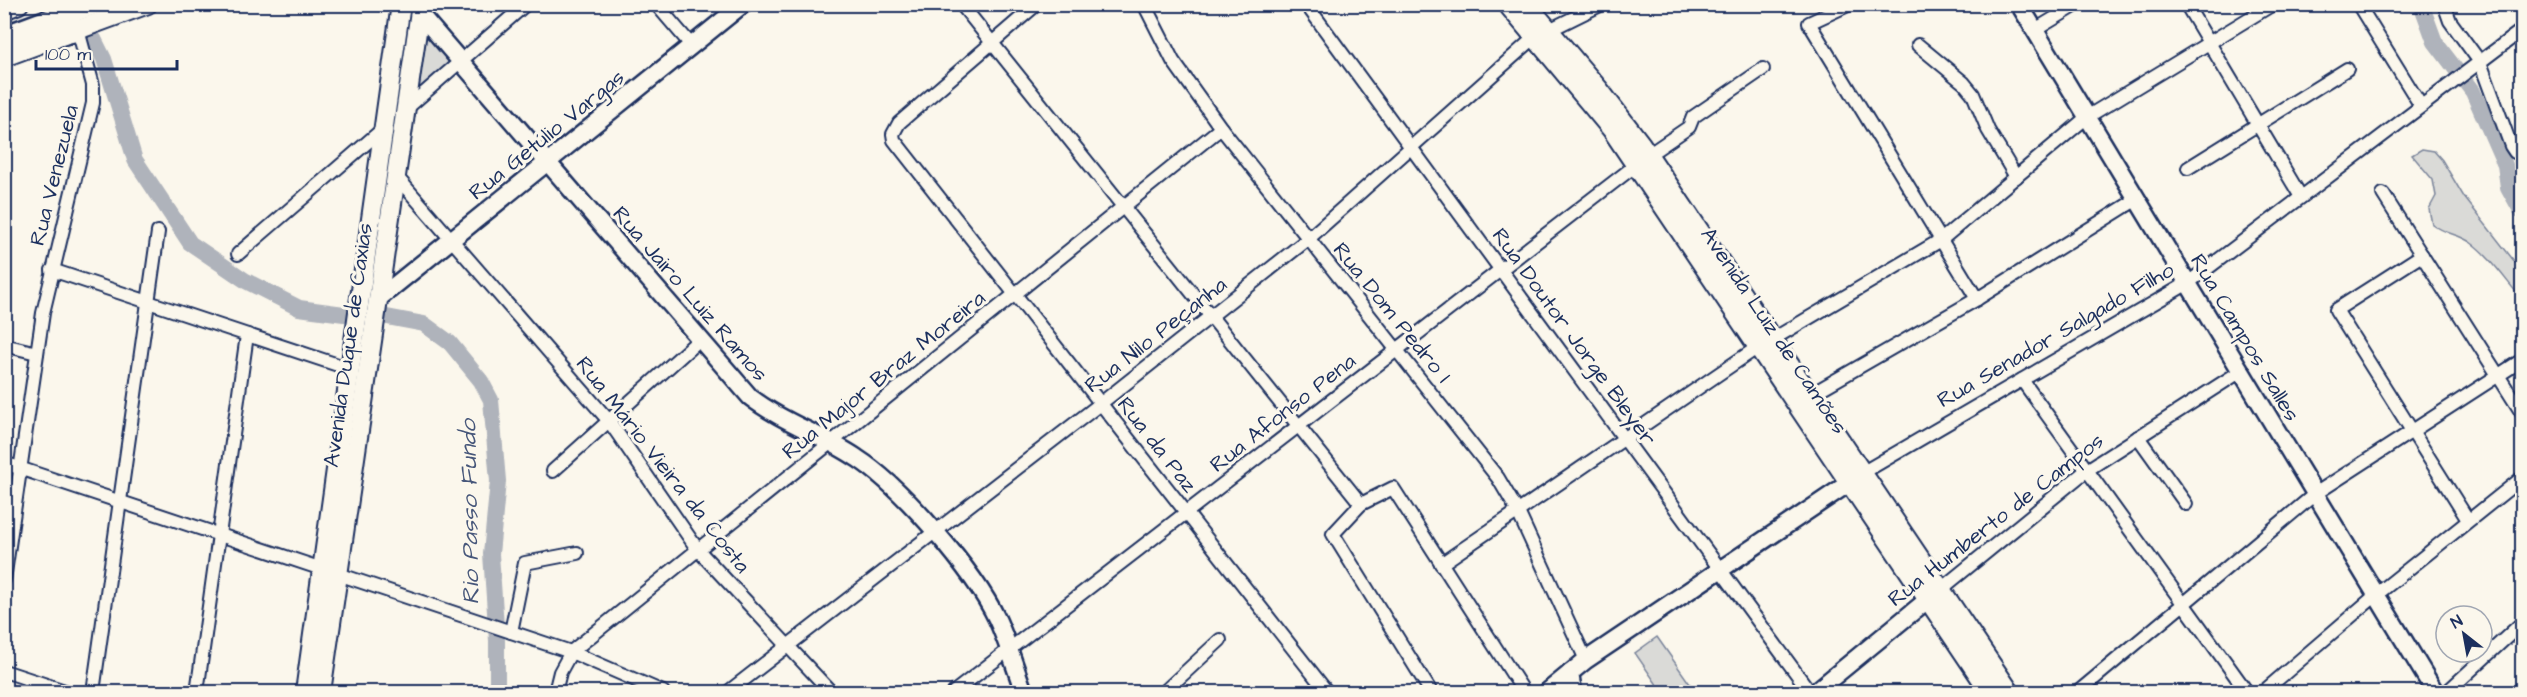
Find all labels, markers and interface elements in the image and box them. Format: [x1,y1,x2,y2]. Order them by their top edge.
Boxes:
scale bar [36,33,177,71]
text: 100 m [45,42,91,67]
street label: Rua Getúlio Vargas [462,62,632,209]
street label: Rua Venezuela [22,102,87,249]
street label: Rua Jairo Luiz Ramos [605,200,775,388]
street label: Avenida Duque de Caxias [316,221,381,469]
street label: Avenida Luiz de Camões [1693,221,1855,441]
street label: Rua Doutor Jorge Bleyer [1483,222,1663,453]
street label: Rua Dom Pedro I [1325,236,1458,390]
street label: Rua Campos Salles [2182,248,2307,427]
street label: Rua Senador Salgado Filho [1932,254,2181,417]
street label: Rua Nilo Peçanha [1078,270,1234,401]
street label: Rua Major Braz Moreira [776,283,992,467]
street label: Rua Afonso Pena [1203,346,1363,480]
street label: Rua Mário Vieira da Costa [568,350,757,580]
street label: Rua da Paz [1109,390,1204,500]
water label: Rio Passo Fundo [451,418,489,605]
street label: Rua Humberto de Campos [1881,426,2110,614]
north arrow [2434,604,2494,664]
text: N [2447,610,2467,634]

